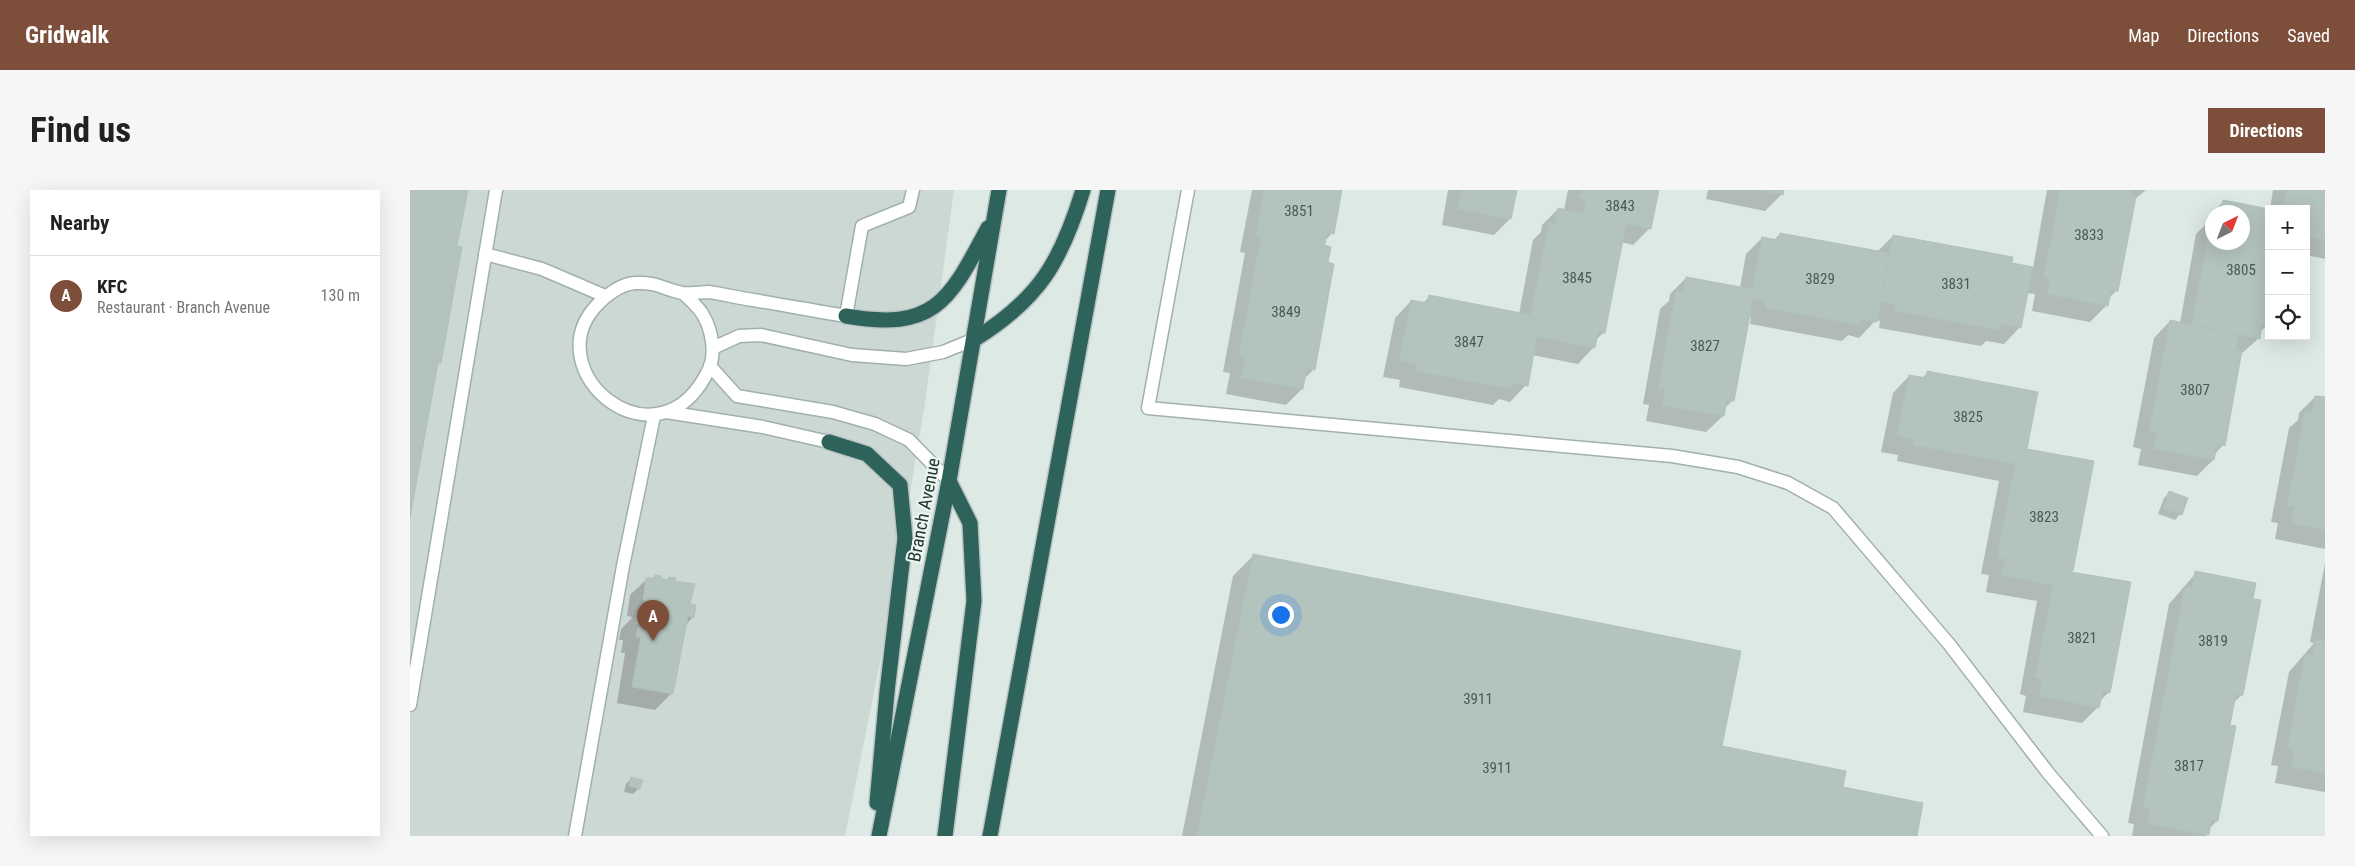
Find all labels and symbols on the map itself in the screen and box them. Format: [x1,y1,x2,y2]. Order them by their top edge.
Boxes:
house number: 3843 [1605,197,1635,215]
house number: 3851 [1284,202,1314,220]
north arrow [2205,205,2250,250]
house number: 3833 [2074,226,2104,244]
house number: 3805 [2226,261,2256,279]
house number: 3845 [1562,269,1592,287]
house number: 3829 [1805,270,1835,288]
house number: 3831 [1941,275,1971,293]
house number: 3849 [1271,303,1301,321]
house number: 3847 [1454,333,1484,351]
house number: 3827 [1690,337,1720,355]
house number: 3807 [2180,381,2210,399]
house number: 3825 [1953,408,1983,426]
street label: Branch Avenue [903,456,944,564]
house number: 3823 [2029,508,2059,526]
pin: A [637,600,669,641]
your location [1268,602,1294,628]
house number: 3821 [2067,629,2097,647]
house number: 3819 [2198,632,2228,650]
house number: 3911 [1463,690,1493,708]
house number: 3817 [2174,757,2204,775]
house number: 3911 [1482,759,1512,777]

